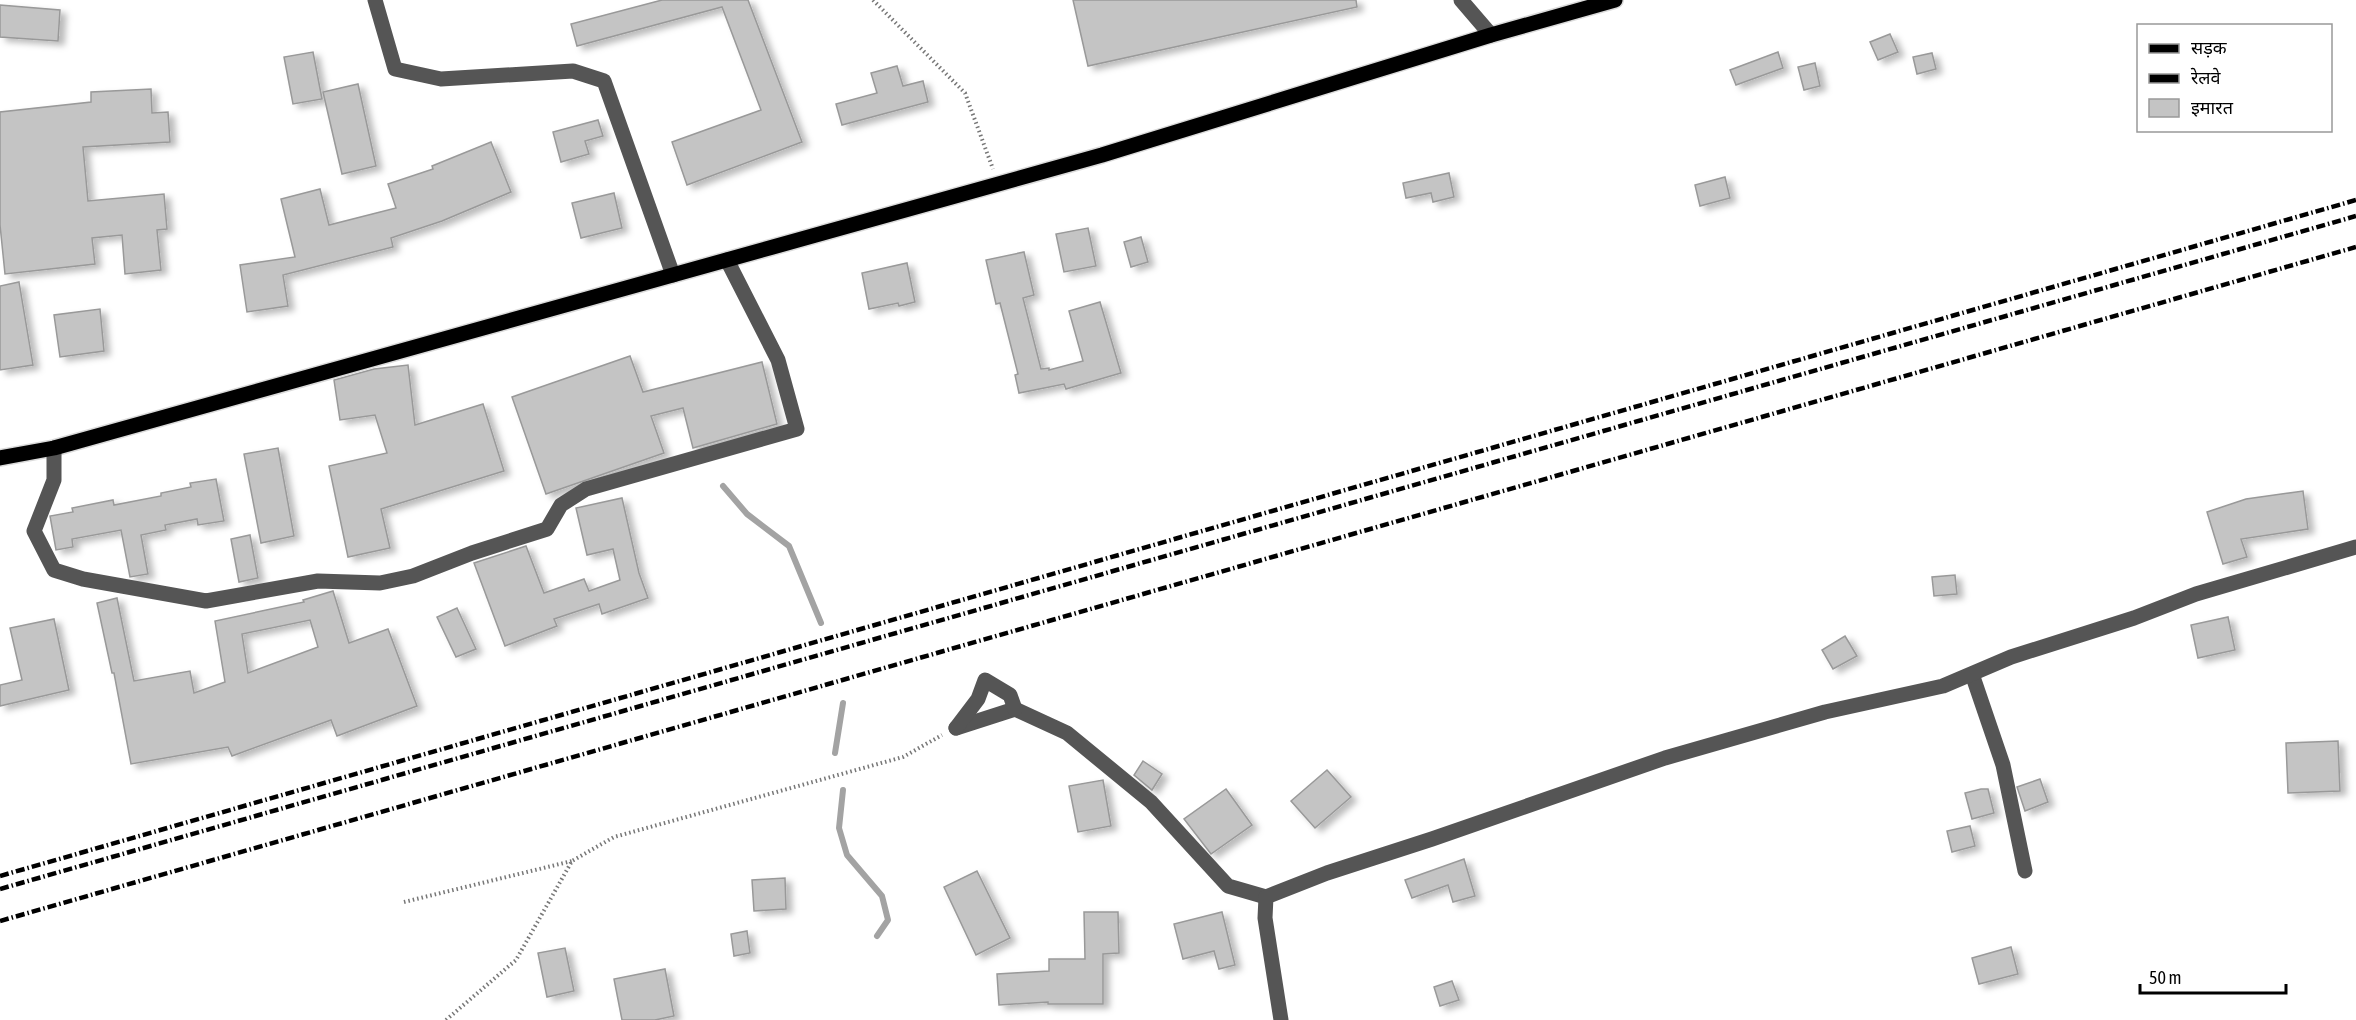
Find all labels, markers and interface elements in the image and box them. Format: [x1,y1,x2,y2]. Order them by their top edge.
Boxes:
legend [2137,24,2332,132]
text: सड़क [2191,37,2228,58]
text: रेलवे [2190,67,2222,88]
text: इमारत [2191,97,2234,118]
scale bar [2140,957,2286,995]
text: 50 m [2149,967,2181,988]

